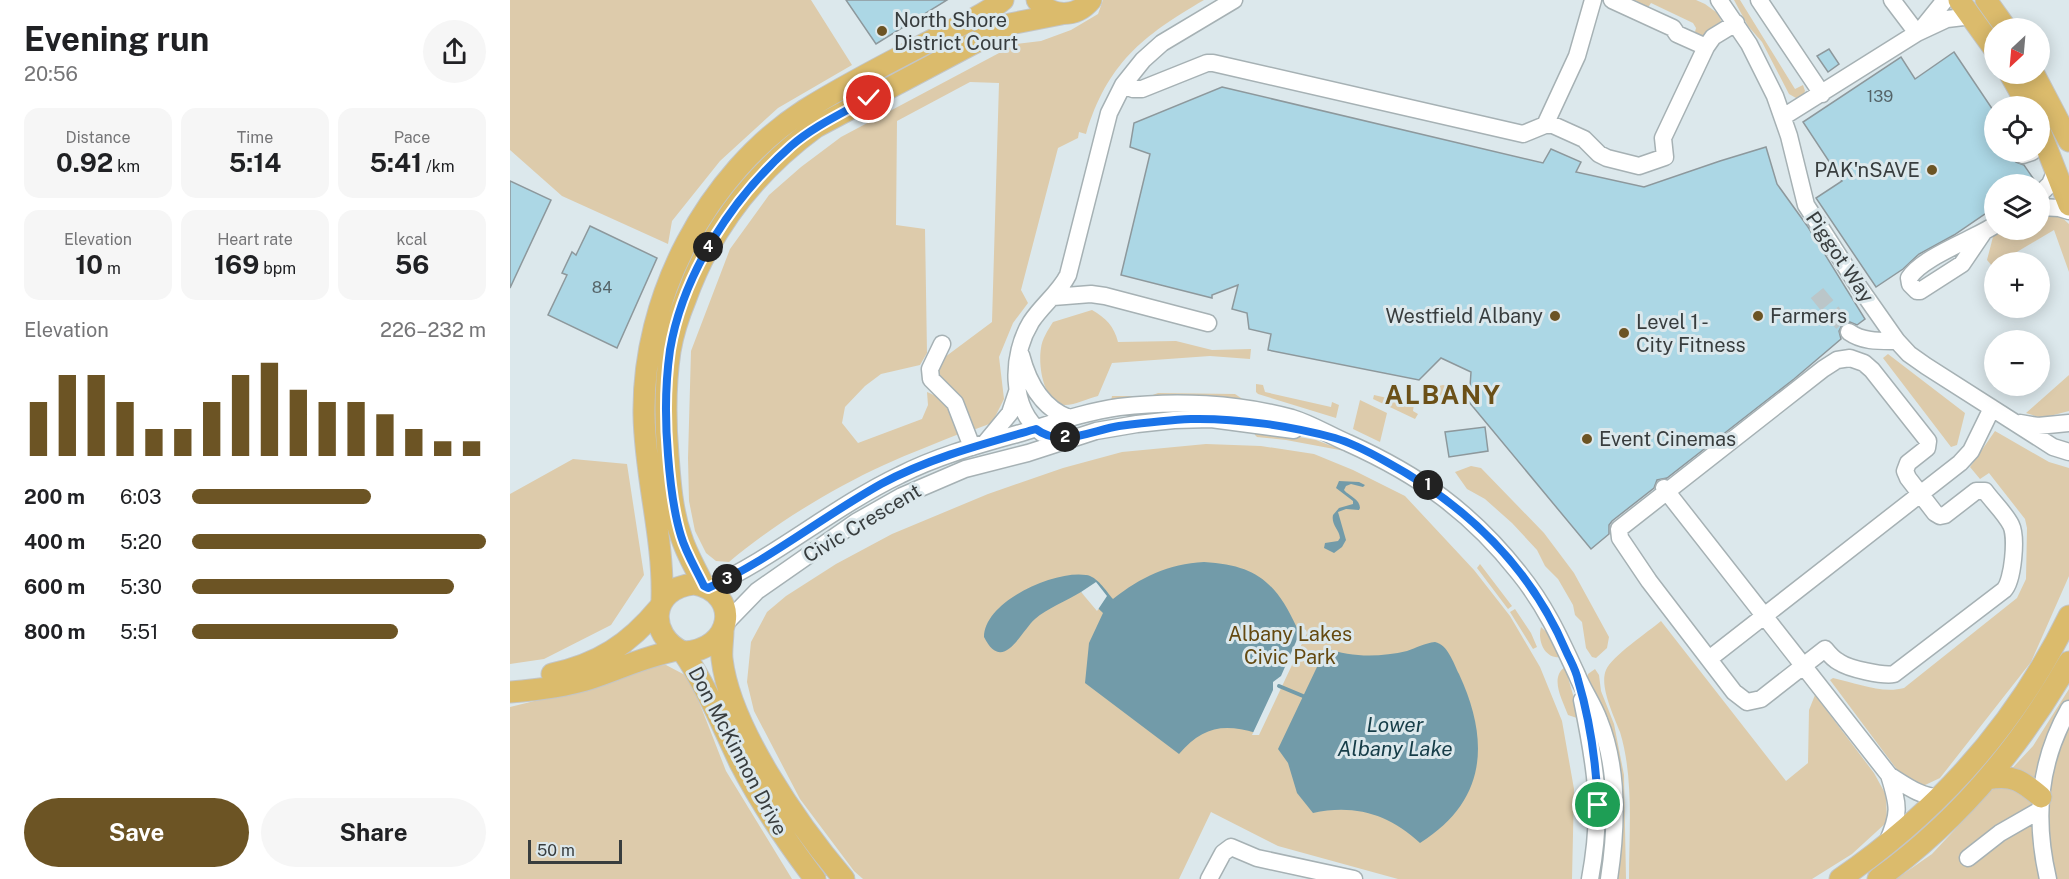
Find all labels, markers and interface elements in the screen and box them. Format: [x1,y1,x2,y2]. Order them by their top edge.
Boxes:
place label: North Shore District Court [894,8,1018,55]
north arrow [1984,18,2050,84]
map controls [1984,18,2050,396]
text: Evening run [24,20,209,58]
button: share [423,20,486,83]
marker: North Shore District Court [875,24,889,38]
text: 20:56 [24,62,78,86]
pin [843,72,894,123]
icon: check [852,81,885,114]
house number: 139 [1867,87,1893,106]
button: locate [1984,96,2050,162]
text: Distance [66,128,130,147]
text: Time [237,128,273,147]
text: Pace [394,128,430,147]
text: 0.92 [56,147,113,178]
text: 5:14 [229,147,281,178]
text: 5:41 [370,147,422,178]
text: km [113,157,140,176]
text: /km [422,157,455,176]
place label: PAK'nSAVE [1814,158,1920,182]
marker: PAK'nSAVE [1925,163,1939,177]
button: layers [1984,174,2050,240]
street label: Piggot Way [1801,207,1879,307]
text: Elevation [64,230,132,249]
text: Heart rate [217,230,293,249]
text: kcal [397,230,427,249]
pin: 4 [693,232,723,262]
text: 4 [703,237,713,256]
text: 10 [75,249,103,280]
text: 169 [214,249,259,280]
text: 56 [395,249,429,280]
button: + [1984,252,2050,318]
text: m [103,259,121,278]
text: bpm [259,259,296,278]
house number: 84 [592,278,612,297]
place label: Westfield Albany [1385,304,1543,328]
place label: Farmers [1770,304,1847,328]
marker: Westfield Albany [1548,309,1562,323]
marker: Farmers [1751,309,1765,323]
place label: Level 1 - City Fitness [1636,310,1746,357]
text: Elevation [24,318,109,342]
text: 226–232 m [380,318,486,342]
marker: Level 1 - City Fitness [1617,326,1631,340]
button: − [1984,330,2050,396]
district label: ALBANY [1384,379,1502,410]
pin: 2 [1050,422,1080,452]
text: 2 [1060,427,1070,446]
place label: Event Cinemas [1599,427,1736,451]
marker: Event Cinemas [1580,432,1594,446]
pin: 1 [1413,470,1443,500]
text: 1 [1425,475,1431,494]
street label: Civic Crescent [799,478,925,568]
text: 200 m [24,485,85,509]
text: 6:03 [120,485,162,509]
text: 400 m [24,530,85,554]
text: 5:20 [120,530,162,554]
pin: 3 [712,564,742,594]
text: 3 [722,569,732,588]
text: 600 m [24,575,85,599]
text: 5:30 [120,575,162,599]
text: 800 m [24,620,86,644]
text: 5:51 [120,620,158,644]
park label: Albany Lakes Civic Park [1228,622,1352,669]
street label: Don McKinnon Drive [683,663,793,839]
water label: Lower Albany Lake [1337,712,1453,761]
pin [1572,779,1623,830]
icon: arrive [1581,788,1614,821]
button: Save [24,798,249,867]
button: Share [261,798,486,867]
scale bar [528,837,622,864]
text: 50 m [537,841,575,860]

